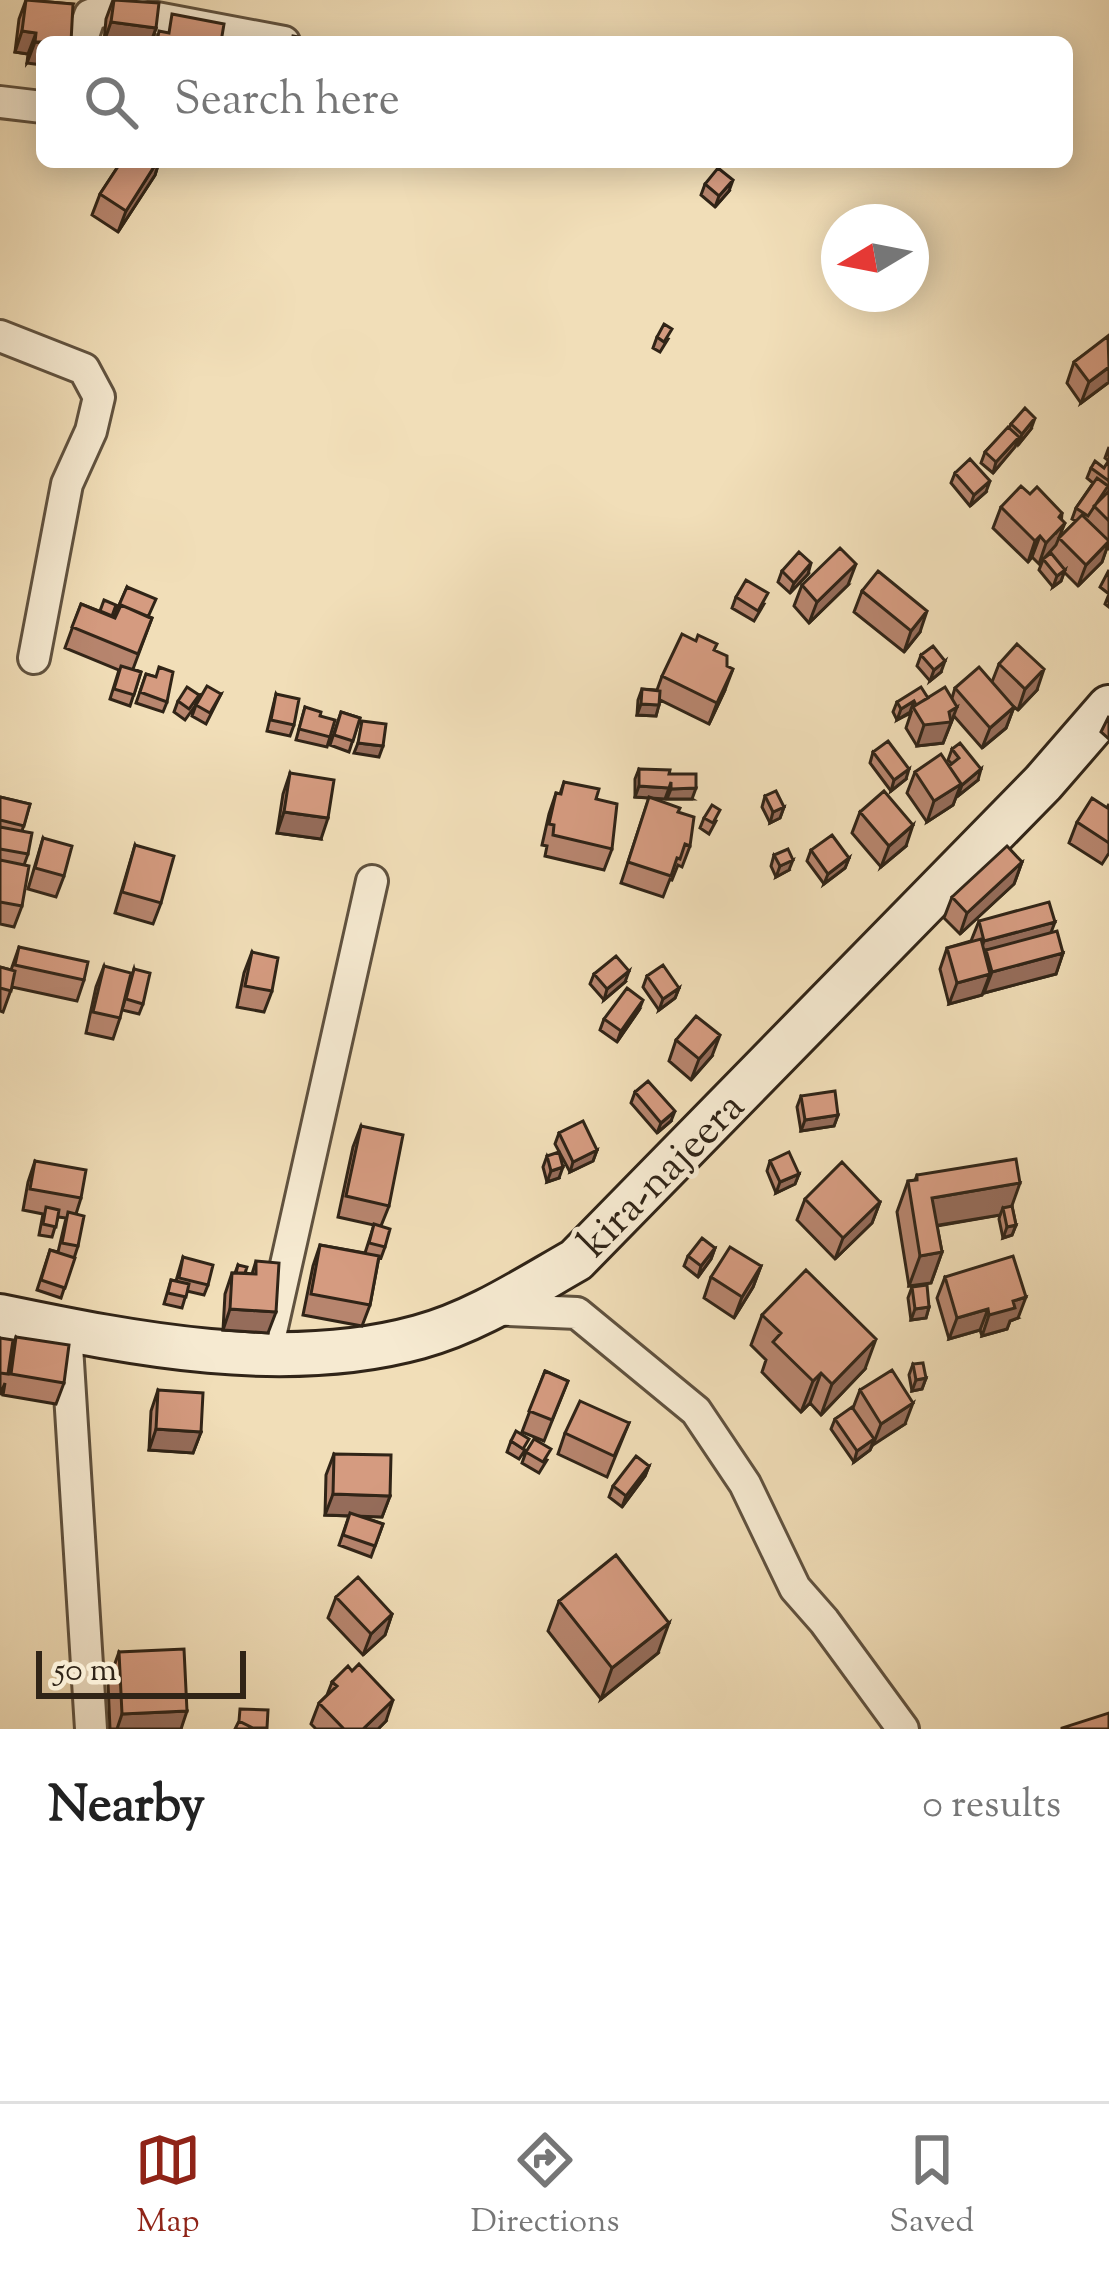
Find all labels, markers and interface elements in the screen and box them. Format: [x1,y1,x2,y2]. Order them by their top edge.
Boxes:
search box [36,36,1073,168]
icon: search [78,69,144,135]
text: Search here [174,70,400,135]
north arrow [821,204,929,312]
street label: kira-najeera [567,1080,760,1273]
scale bar [36,1645,246,1698]
text: 50 m [54,1648,117,1696]
text: Nearby [48,1771,205,1844]
text: 0 results [922,1779,1061,1835]
tab: Map [135,2127,201,2247]
tab: Directions [471,2127,620,2247]
tab: Saved [889,2127,974,2247]

